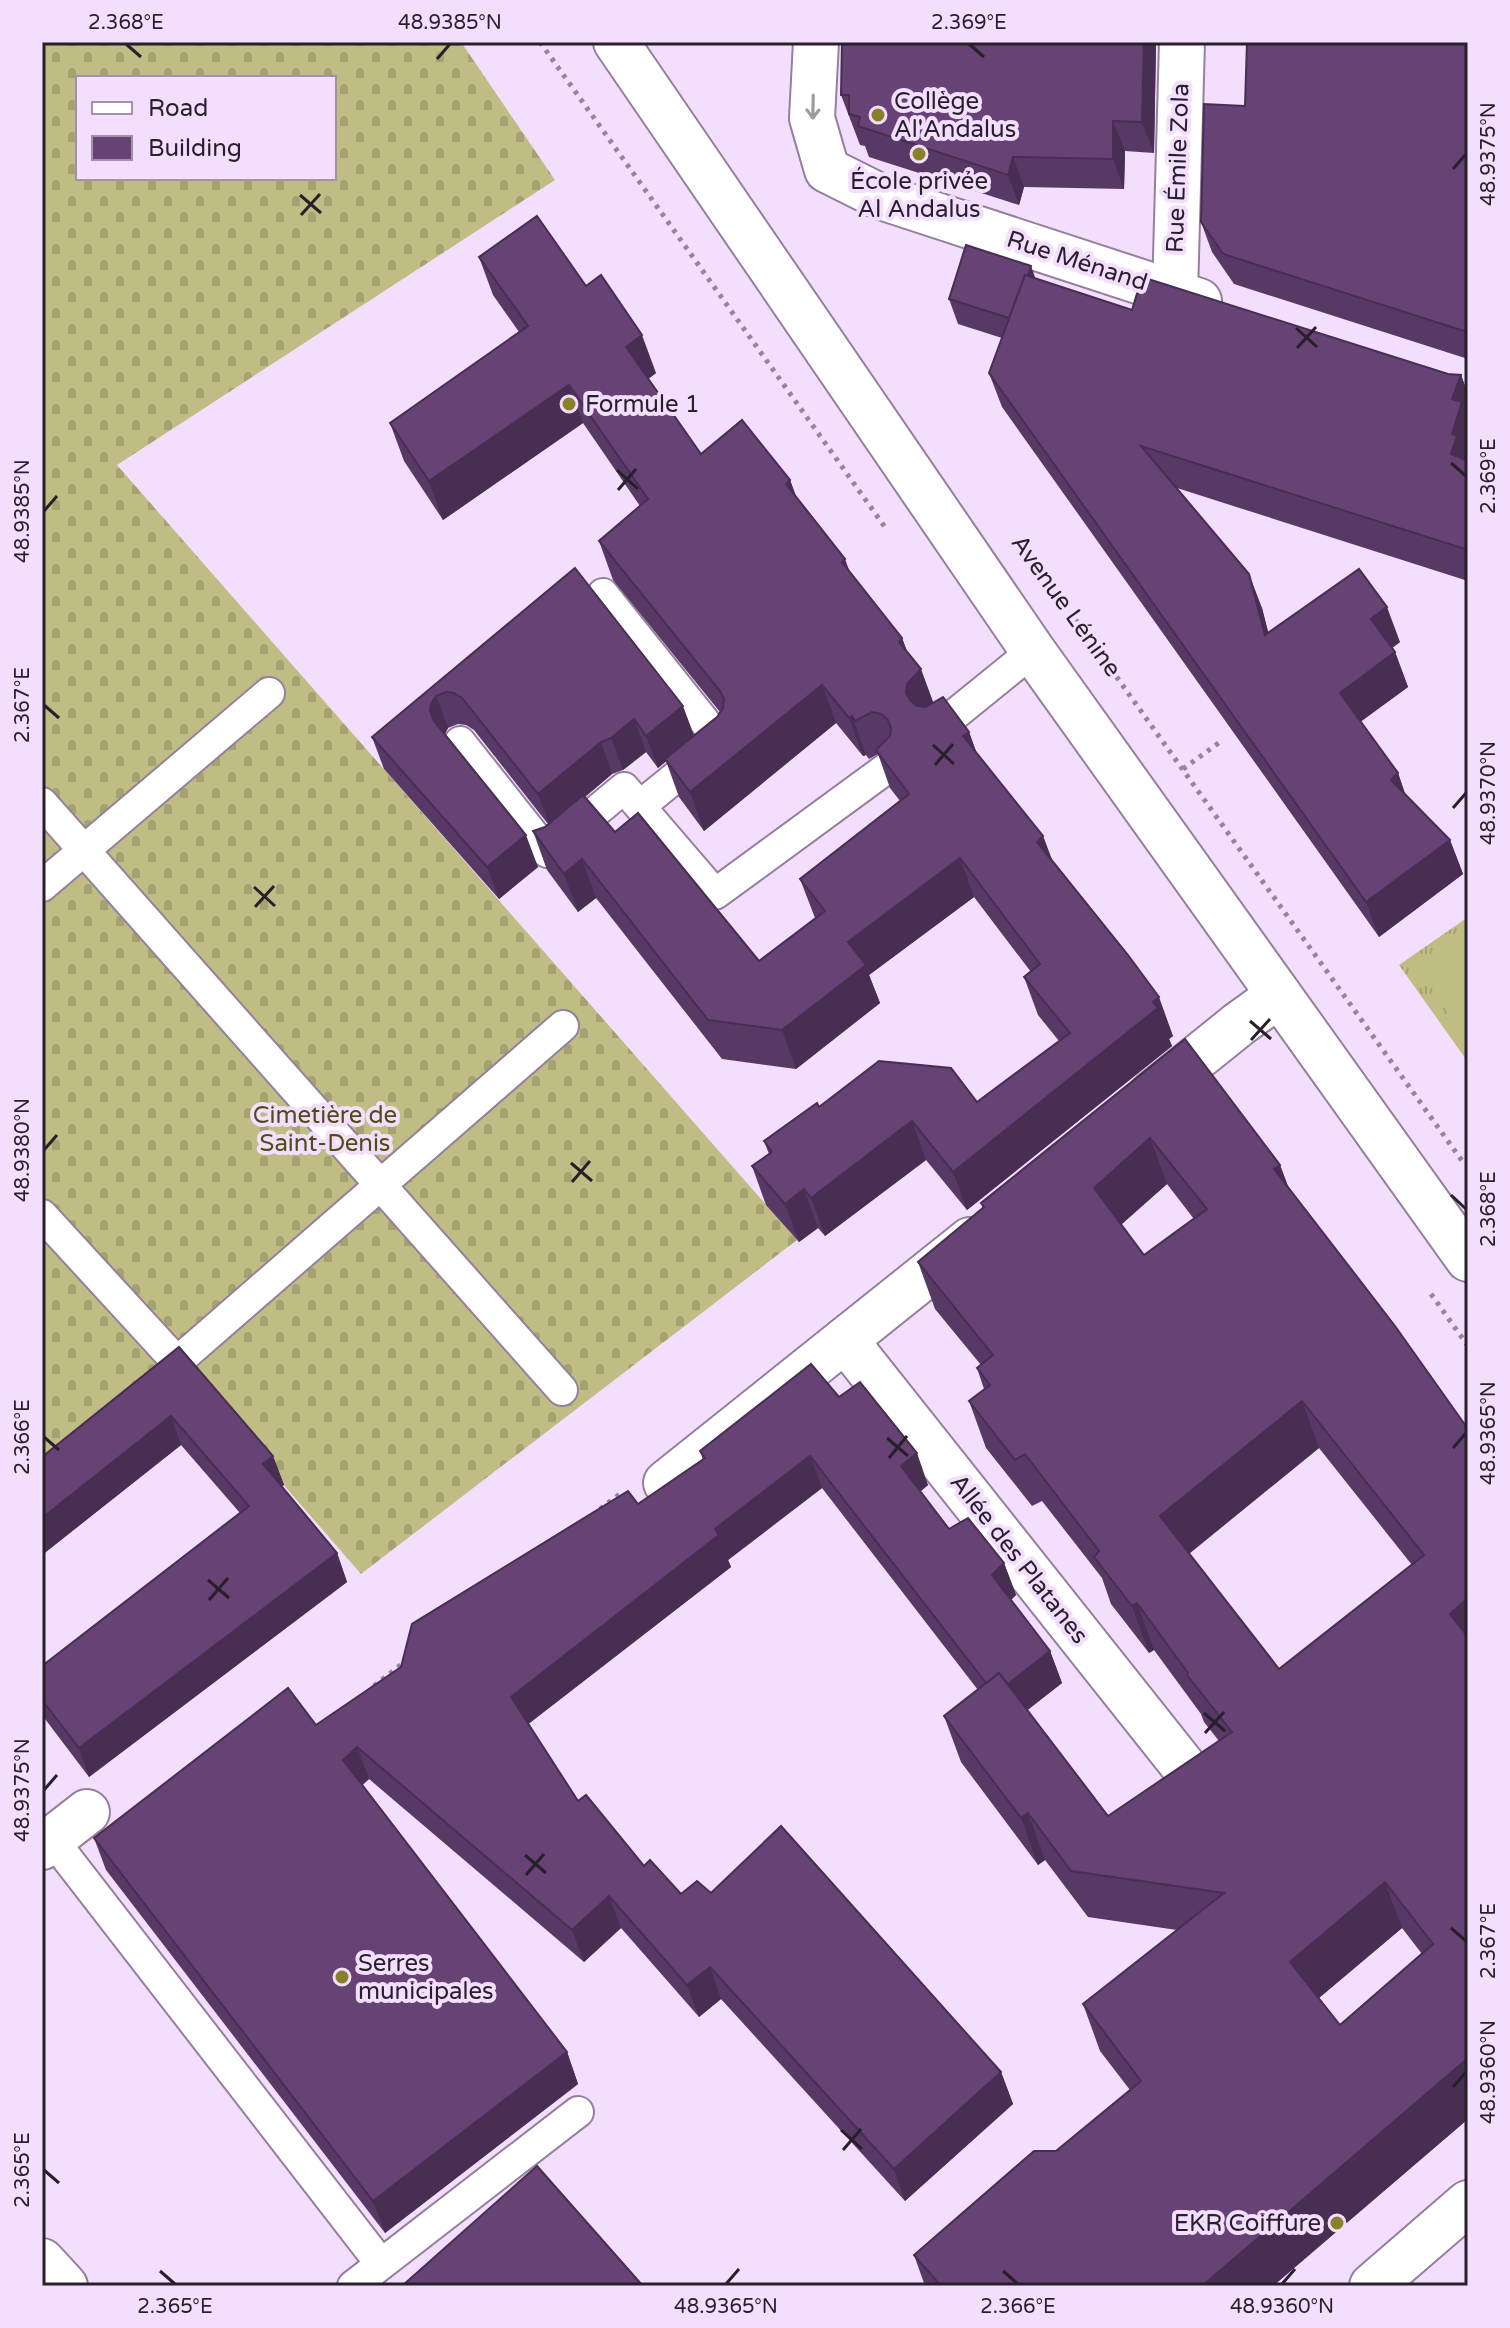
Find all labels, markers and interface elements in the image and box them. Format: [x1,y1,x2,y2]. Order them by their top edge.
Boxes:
text: 2.368°E [88,11,164,35]
text: 48.9385°N [398,11,502,35]
text: 2.369°E [931,11,1007,35]
legend [76,76,336,180]
street label: Rue Émile Zola [1160,83,1195,253]
place label: Collège Al'Andalus [894,87,1016,144]
one-way arrow [805,93,821,120]
text: Road [148,94,208,123]
text: 48.9375°N [1477,102,1501,206]
marker: Collège Al'Andalus [869,106,887,124]
text: Building [148,134,242,163]
marker: École privée Al Andalus [910,145,928,163]
place label: École privée Al Andalus [850,166,988,224]
street label: Rue Ménand [1003,225,1151,297]
place label: Formule 1 [585,390,700,419]
marker: Formule 1 [560,395,578,413]
text: 2.369°E [1477,438,1501,514]
text: 48.9385°N [11,459,35,563]
street label: Avenue Lénine [1005,529,1127,683]
text: 2.367°E [11,667,35,743]
text: 48.9370°N [1477,741,1501,845]
text: 48.9380°N [11,1098,35,1202]
park label: Cimetière de Saint-Denis [253,1101,397,1158]
text: 2.368°E [1477,1171,1501,1247]
text: 48.9365°N [1477,1381,1501,1485]
text: 2.366°E [11,1399,35,1475]
street label: Allée des Platanes [944,1468,1094,1650]
text: 48.9375°N [11,1738,35,1842]
text: 2.367°E [1477,1903,1501,1979]
place label: Serres municipales [358,1949,494,2006]
marker: Serres municipales [333,1968,351,1986]
text: 48.9360°N [1477,2020,1501,2124]
text: 2.365°E [11,2132,35,2208]
place label: EKR Coiffure [1174,2209,1321,2238]
marker: EKR Coiffure [1328,2214,1346,2232]
text: 2.365°E [137,2295,213,2319]
text: 48.9365°N [674,2295,778,2319]
text: 2.366°E [980,2295,1056,2319]
text: 48.9360°N [1230,2295,1334,2319]

